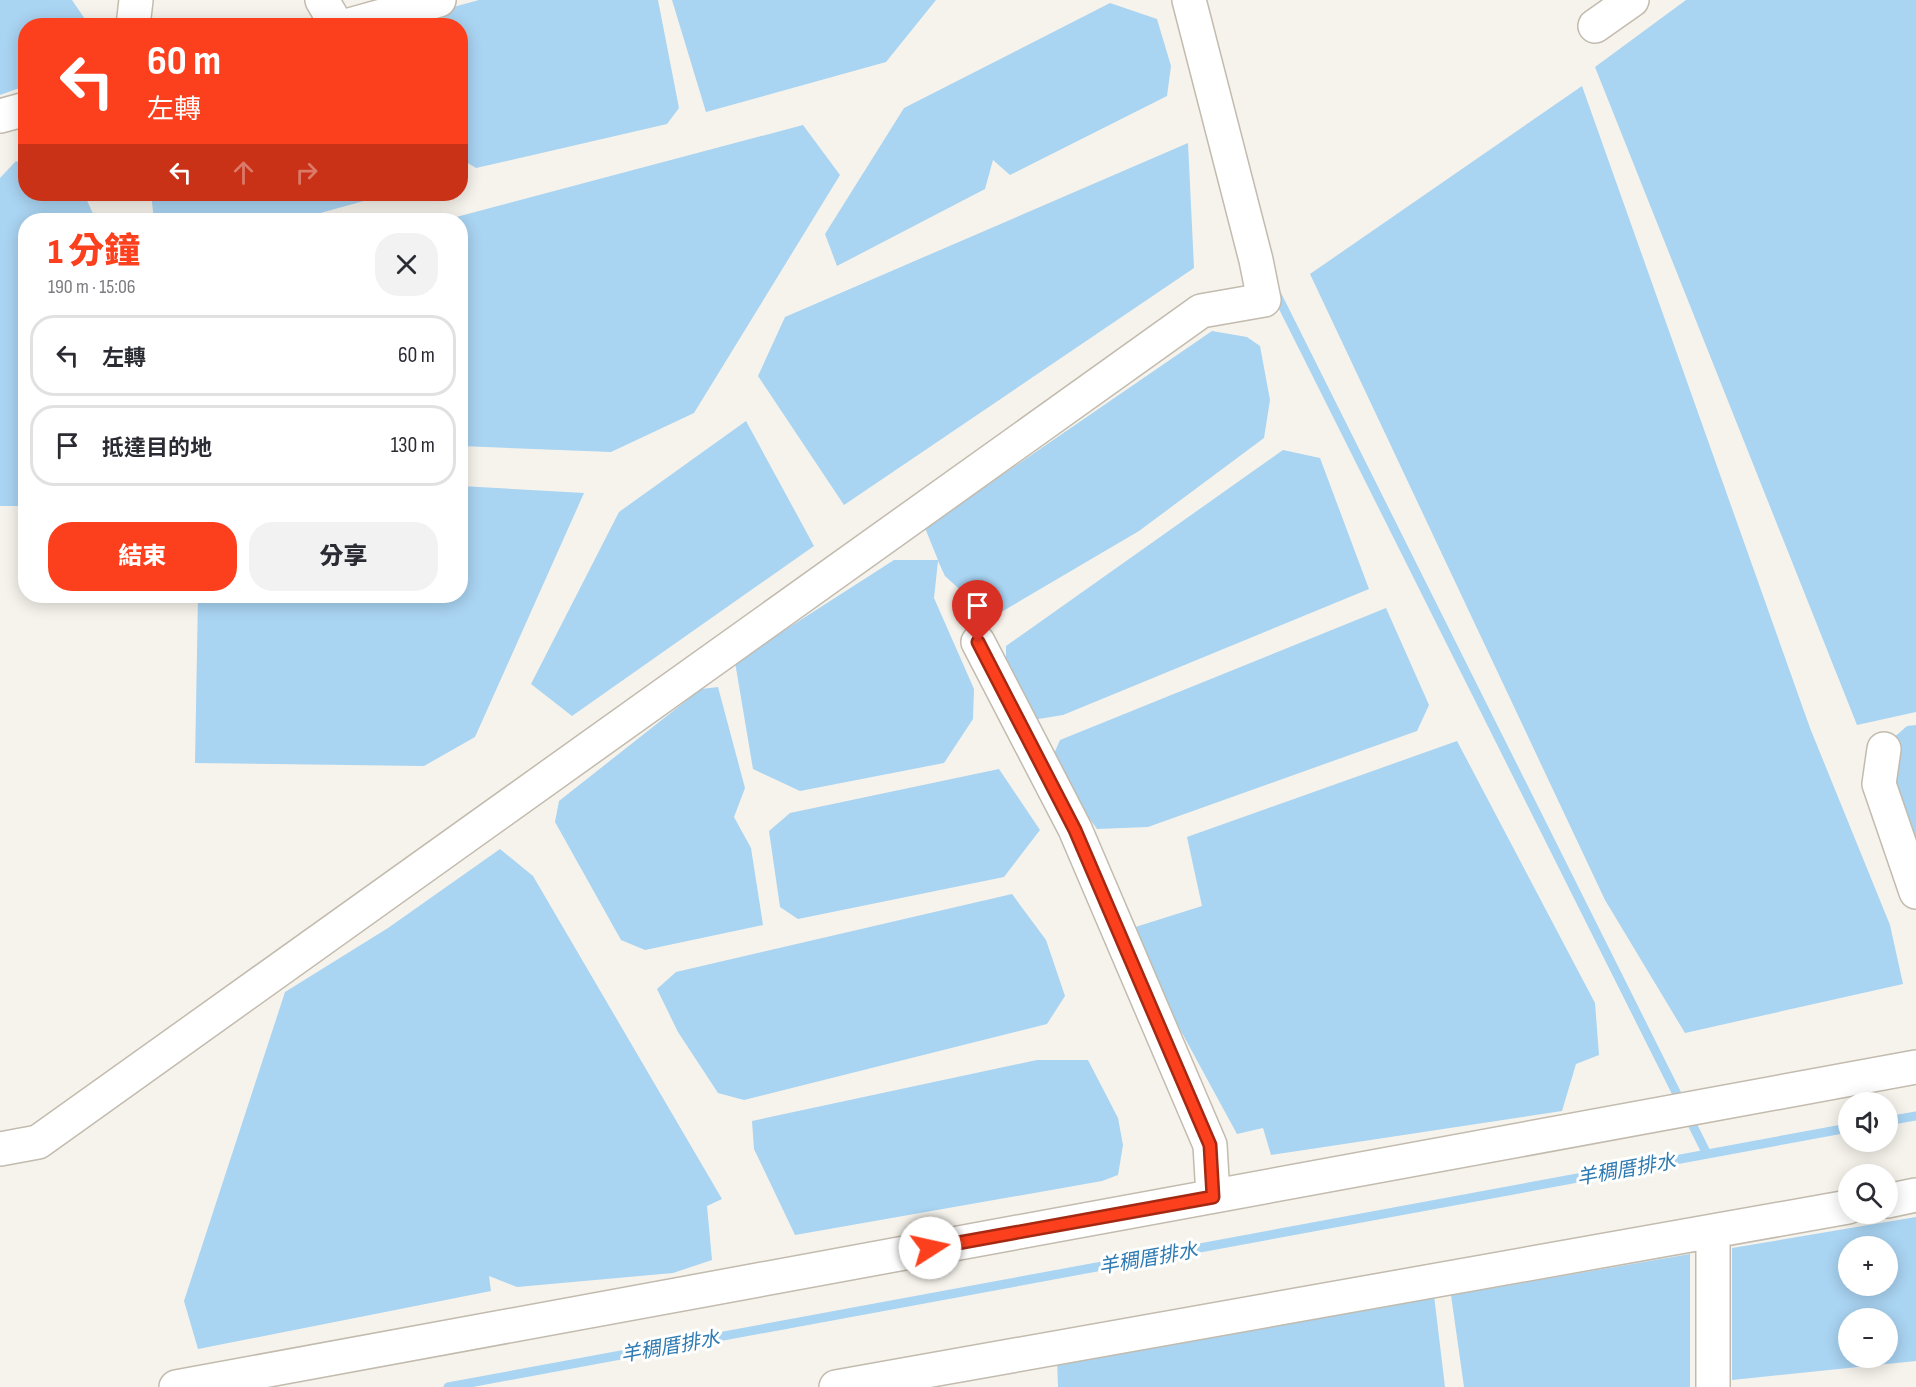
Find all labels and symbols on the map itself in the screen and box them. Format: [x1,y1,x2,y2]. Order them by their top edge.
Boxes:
pin [952,580,1003,642]
water label: 羊稠厝排水 [1575,1149,1678,1190]
position arrow [898,1216,962,1280]
water label: 羊稠厝排水 [1097,1238,1200,1279]
water label: 羊稠厝排水 [619,1326,722,1367]

